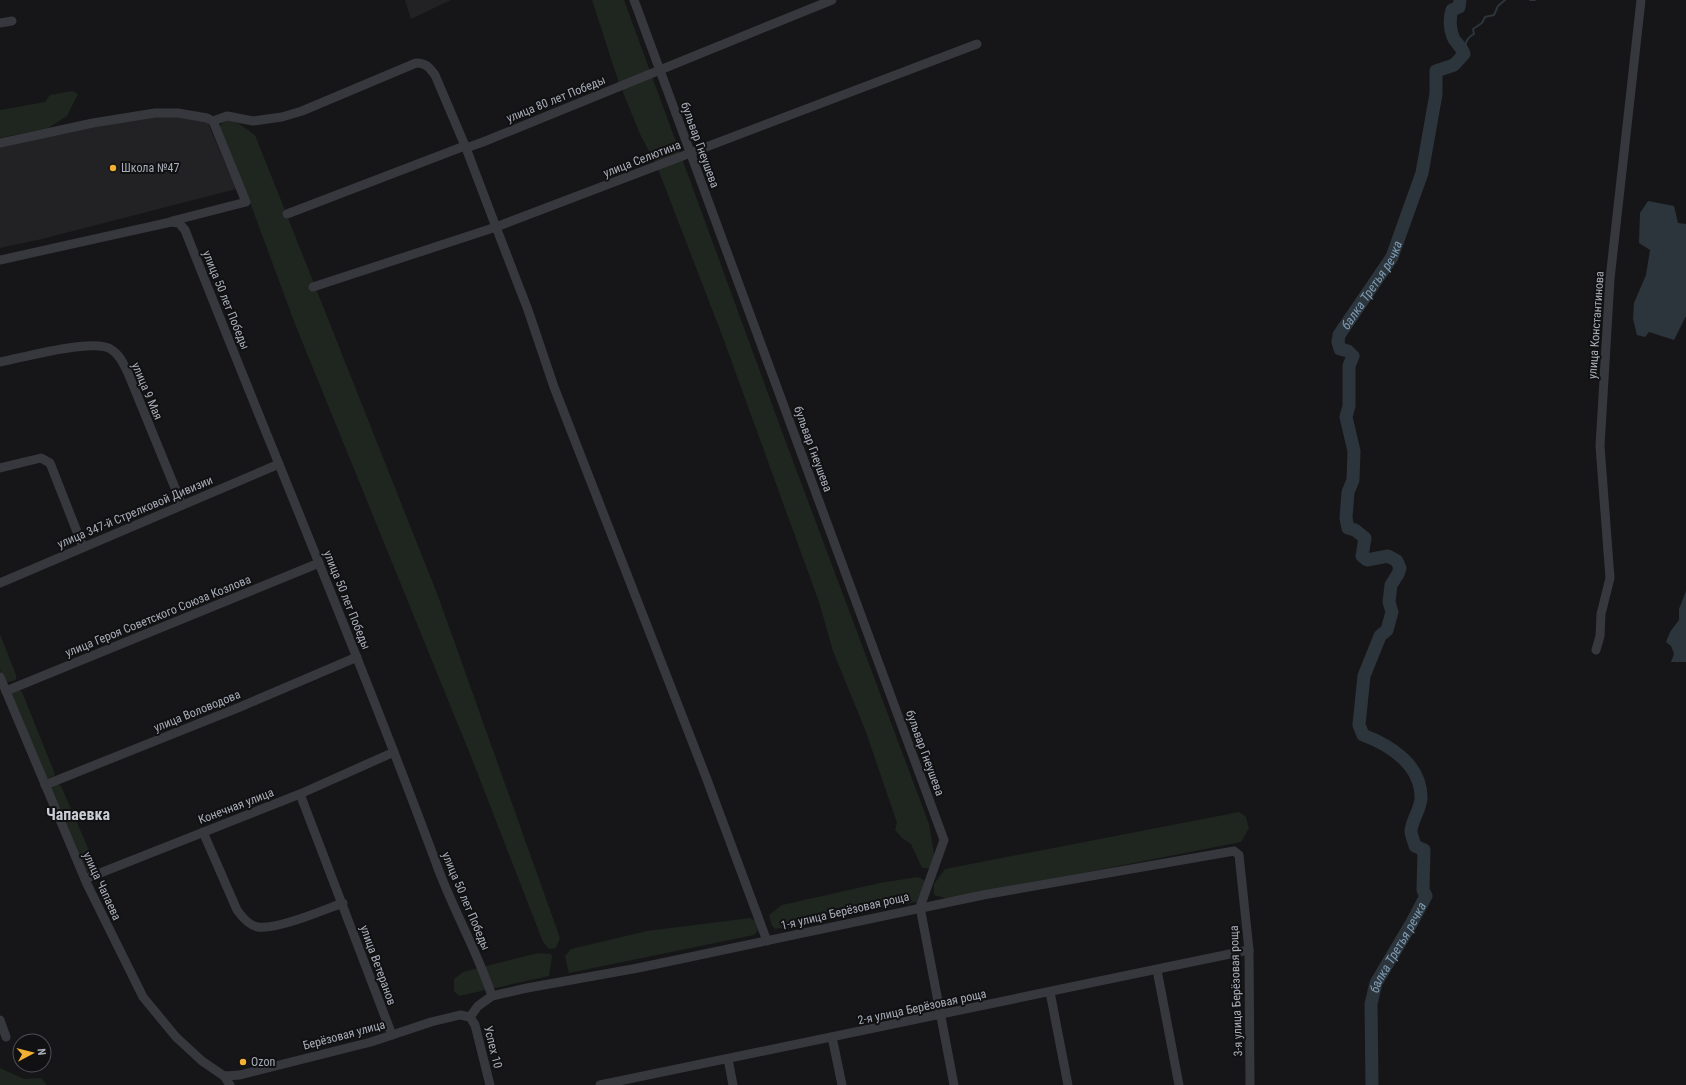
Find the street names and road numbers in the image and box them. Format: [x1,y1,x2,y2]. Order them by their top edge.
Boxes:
street label: улица 80 лет Победы [504,73,608,125]
street label: бульвар Гнеушева [678,100,722,190]
street label: улица Селютина [601,138,683,180]
street label: улица 50 лет Победы [200,248,252,352]
street label: улица Константинова [1585,270,1607,379]
street label: улица 9 Мая [129,360,165,422]
street label: бульвар Гнеушева [791,404,835,494]
street label: улица 347-й Стрелковой Дивизии [55,473,215,551]
street label: улица 50 лет Победы [321,548,373,652]
street label: улица Героя Советского Союза Козлова [63,572,253,660]
street label: улица Воловодова [152,687,243,735]
street label: бульвар Гнеушева [903,708,947,798]
street label: Конечная улица [196,785,276,827]
street label: улица Чапаева [80,850,124,923]
street label: улица 50 лет Победы [439,850,493,952]
street label: 1-я улица Берёзовая роща [780,889,911,933]
street label: улица Ветеранов [357,923,399,1007]
street label: 3-я улица Берёзовая роща [1227,925,1245,1057]
street label: 2-я улица Берёзовая роща [856,986,988,1027]
street label: Берёзовая улица [301,1017,387,1053]
street label: Успех 10 [481,1024,505,1070]

